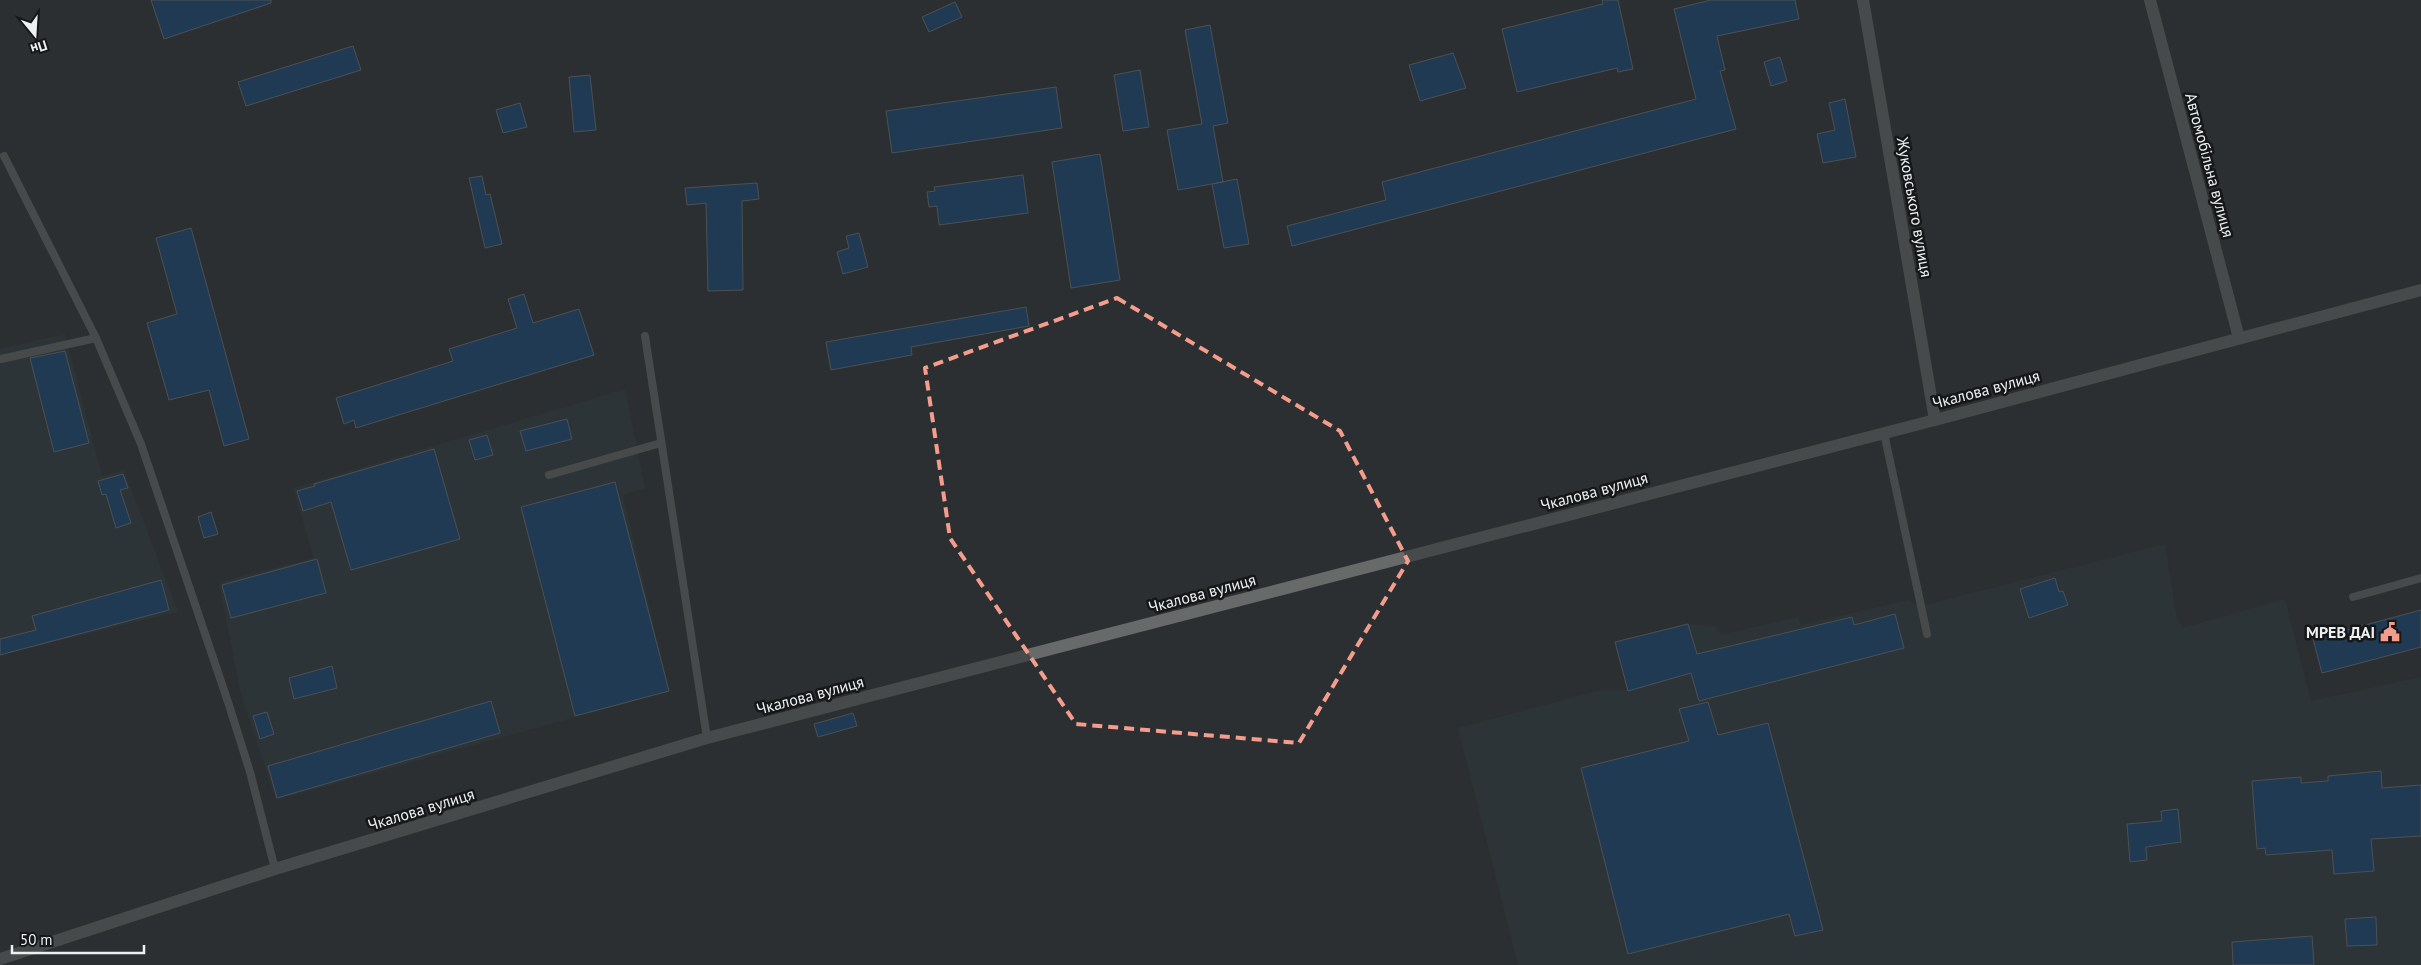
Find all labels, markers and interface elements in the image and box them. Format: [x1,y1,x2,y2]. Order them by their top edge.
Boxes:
north arrow [10,10,60,60]
text: Пн [28,36,50,58]
street label: Автомобільна вулиця [2181,91,2239,239]
street label: Жуковського вулиця [1893,134,1937,279]
street label: Чкалова вулиця [1930,365,2042,413]
street label: Чкалова вулиця [1538,467,1650,515]
street label: Чкалова вулиця [1146,569,1258,617]
public building icon: МРЕВ ДАІ [2379,621,2401,643]
place label: МРЕВ ДАІ [2306,622,2375,642]
street label: Чкалова вулиця [754,671,866,719]
street label: Чкалова вулиця [365,783,477,835]
scale bar [12,922,145,954]
text: 50 m [20,930,53,949]

